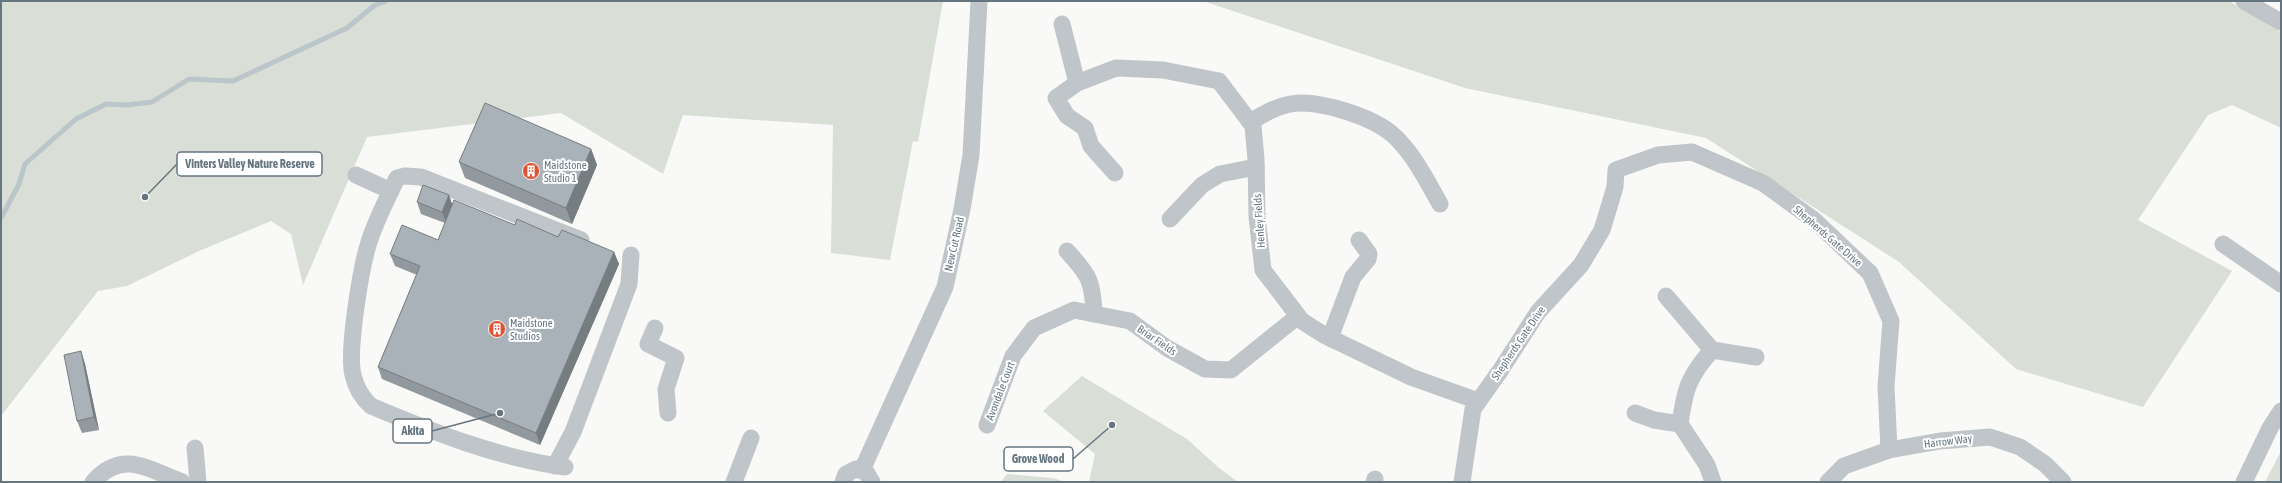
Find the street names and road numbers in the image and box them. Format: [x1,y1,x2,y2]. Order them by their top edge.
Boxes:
street label: Henley Fields [1251,193,1267,249]
street label: Shepherds Gate Drive [1792,203,1864,269]
street label: New Cut Road [942,216,966,272]
street label: Shepherds Gate Drive [1489,304,1547,382]
street label: Briar Fields [1135,323,1179,358]
street label: Avondale Court [983,360,1017,422]
street label: Harrow Way [1923,432,1973,450]

